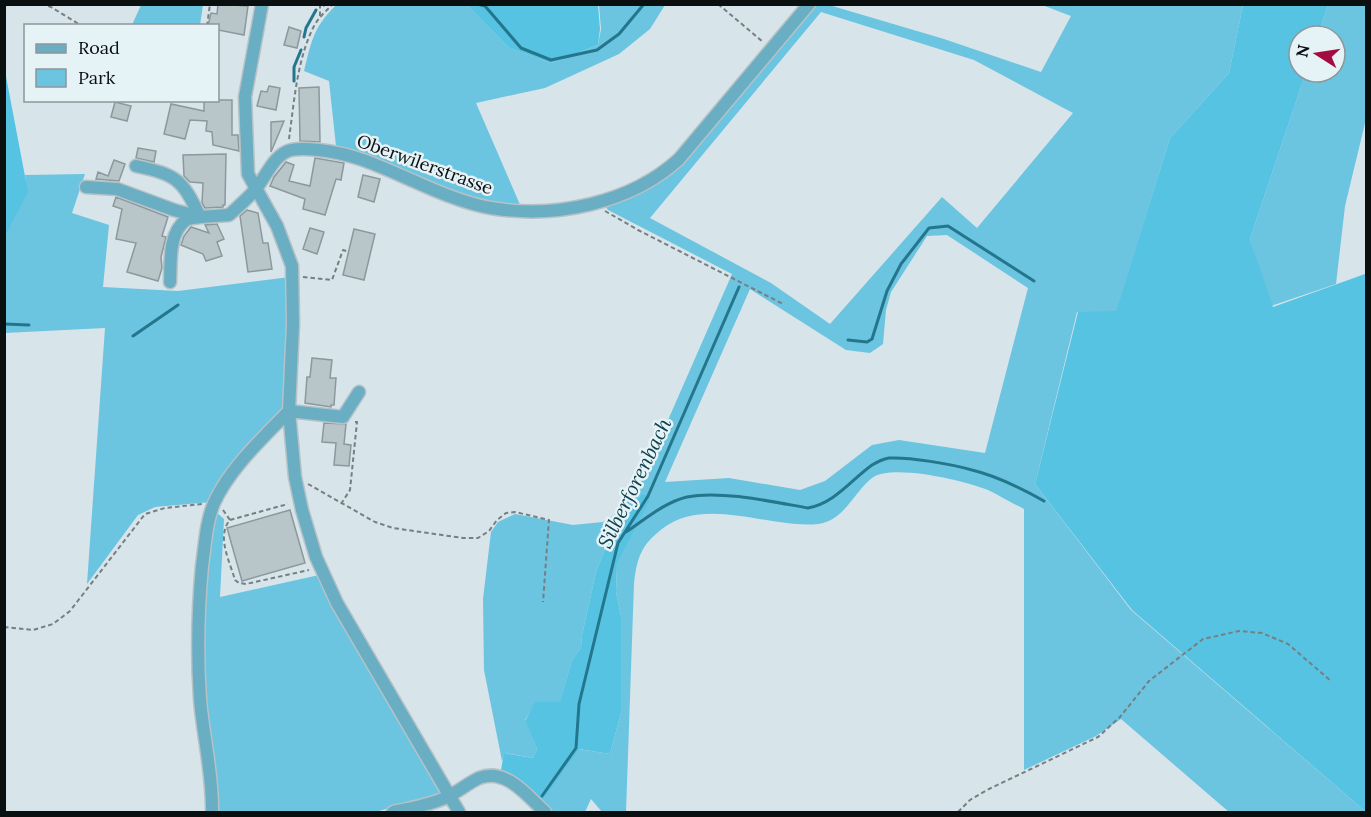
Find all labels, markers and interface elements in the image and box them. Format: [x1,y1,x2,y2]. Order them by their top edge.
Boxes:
legend [24,24,219,102]
north arrow [1287,24,1347,84]
text: Road [78,36,120,59]
text: N [1291,43,1313,59]
text: Park [78,66,116,89]
street label: Oberwilerstrasse [354,129,496,199]
water label: Silberforenbach [592,413,677,552]

